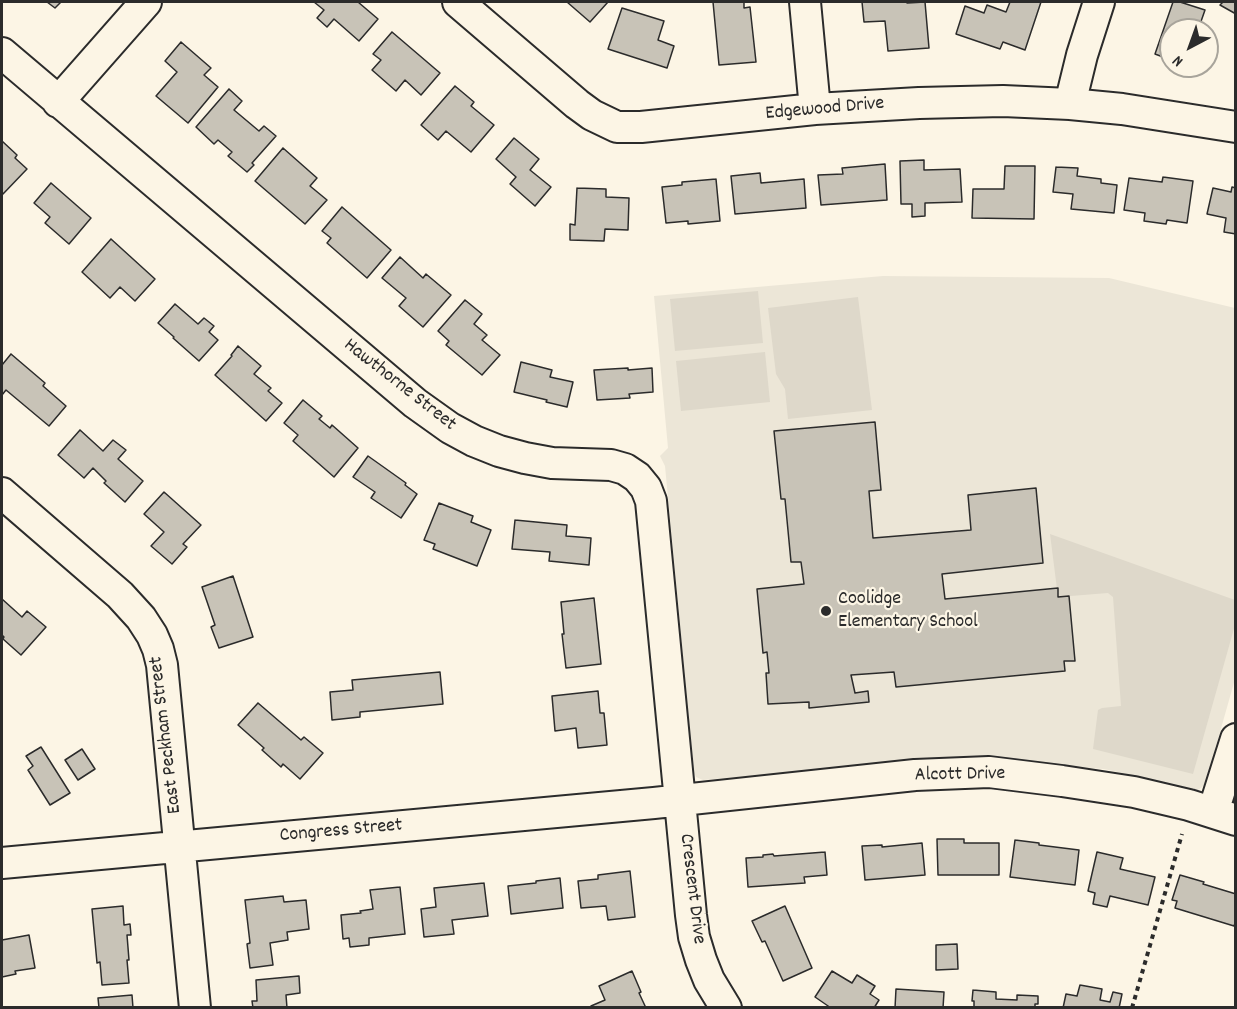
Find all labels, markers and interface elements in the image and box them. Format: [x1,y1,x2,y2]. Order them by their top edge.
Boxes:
north arrow [1159,18,1219,78]
text: N [1168,49,1189,72]
street label: Edgewood Drive [765,93,885,127]
street label: Hawthorne Street [338,335,460,437]
place label: Coolidge Elementary School [838,588,978,635]
marker: Coolidge Elementary School [819,604,833,618]
street label: East Peckham Street [145,655,189,815]
street label: Alcott Drive [915,763,1005,789]
street label: Congress Street [279,815,403,849]
street label: Crescent Drive [672,832,710,946]

